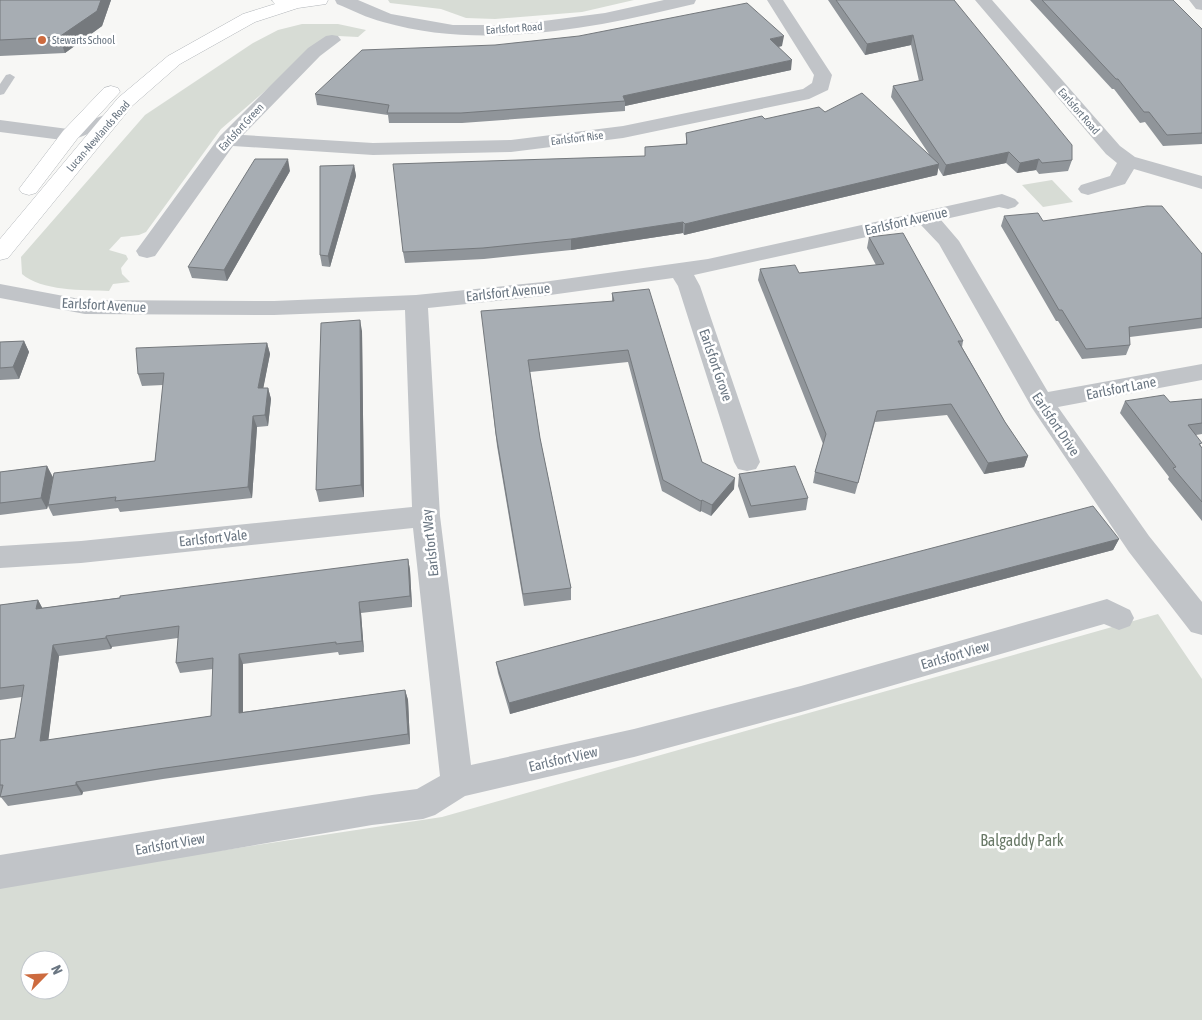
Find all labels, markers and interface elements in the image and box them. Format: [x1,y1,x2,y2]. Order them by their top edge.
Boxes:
street label: Earlsfort Road [485,20,543,36]
marker: Stewarts School [36,34,48,46]
place label: Stewarts School [52,34,115,46]
street label: Earlsfort Road [1056,86,1102,136]
street label: Lucan-Newlands Road [64,98,132,174]
street label: Earlsfort Green [216,101,266,153]
street label: Earlsfort Rise [550,129,604,147]
street label: Earlsfort Avenue [863,204,949,238]
street label: Earlsfort Avenue [465,280,551,304]
street label: Earlsfort Avenue [61,295,147,315]
street label: Earlsfort Grove [696,327,736,403]
street label: Earlsfort Lane [1085,373,1157,403]
street label: Earlsfort Drive [1029,389,1083,459]
street label: Earlsfort Way [418,508,441,577]
street label: Earlsfort Vale [178,526,248,550]
street label: Earlsfort View [919,637,992,672]
street label: Earlsfort View [527,743,600,775]
street label: Earlsfort View [134,830,207,858]
park label: Balgaddy Park [980,831,1064,850]
north arrow [20,950,70,1000]
text: N [48,963,66,977]

